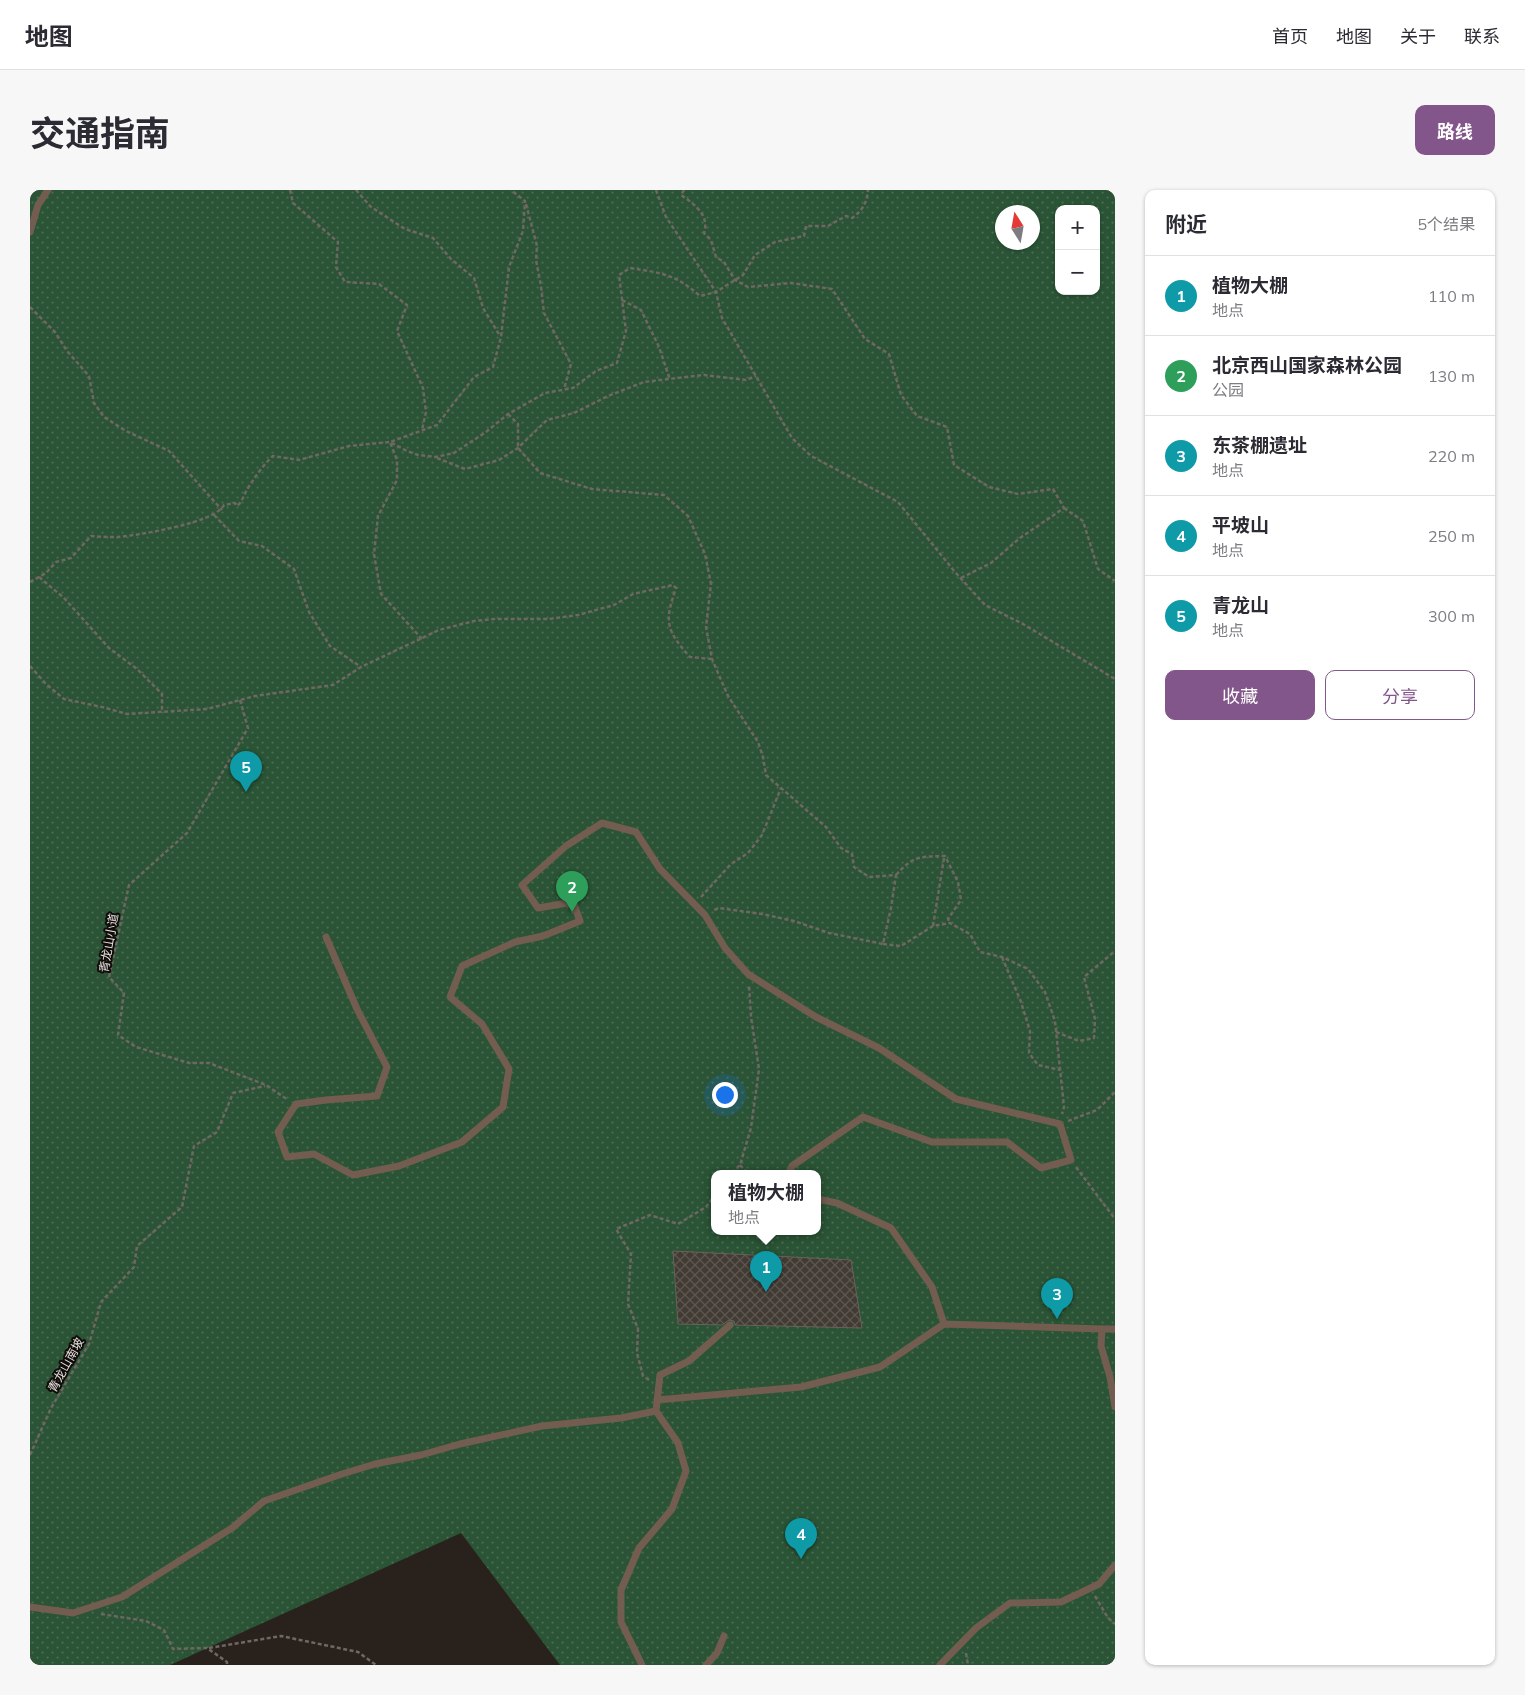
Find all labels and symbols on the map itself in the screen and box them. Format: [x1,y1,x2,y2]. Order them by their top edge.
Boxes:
north arrow [995,205,1040,250]
pin: 5 [230,751,262,792]
pin: 2 [556,871,588,912]
street label: 青龙山小道 [96,912,121,974]
your location [712,1082,738,1108]
pin: 1 [750,1251,782,1292]
pin: 3 [1041,1278,1073,1319]
street label: 青龙山南坡 [44,1335,87,1395]
pin: 4 [785,1518,817,1559]

